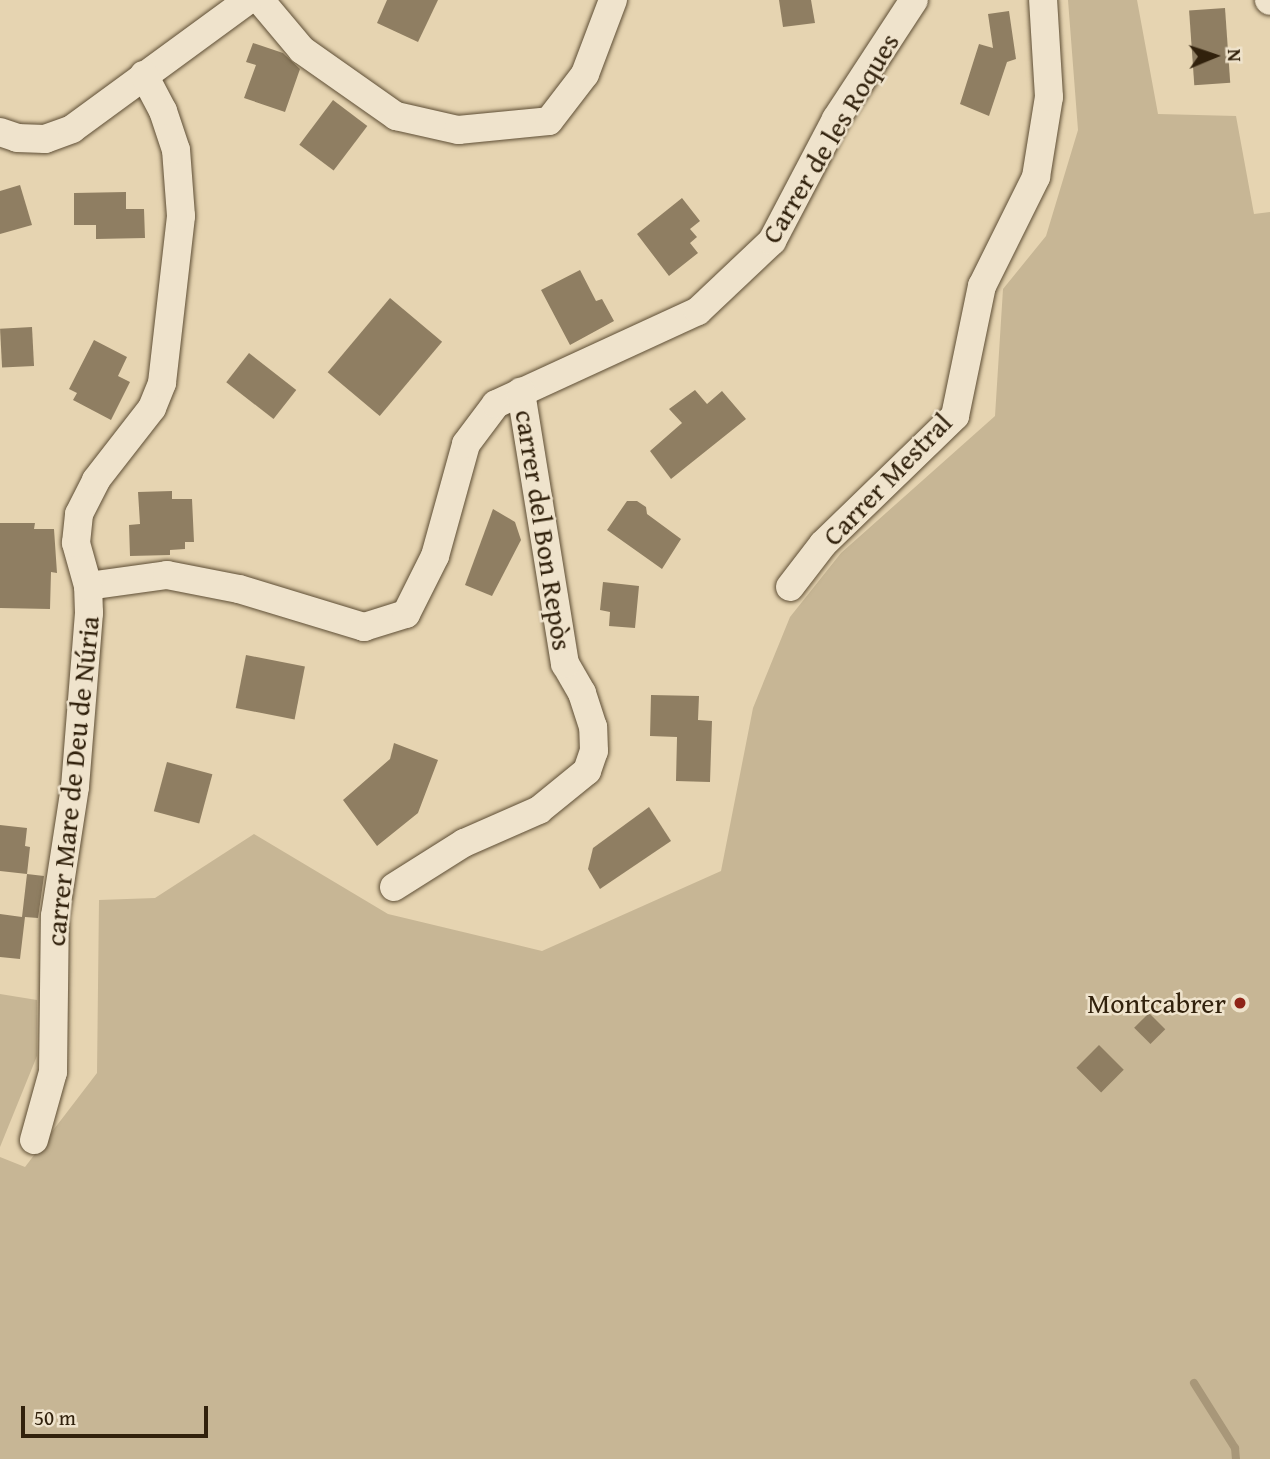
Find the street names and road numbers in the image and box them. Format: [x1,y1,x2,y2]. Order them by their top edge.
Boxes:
street label: Carrer de les Roques [754,27,906,249]
street label: Carrer Mestral [815,406,959,552]
street label: carrer del Bon Repòs [508,407,580,653]
street label: carrer Mare de Deu de Núria [38,614,106,948]

